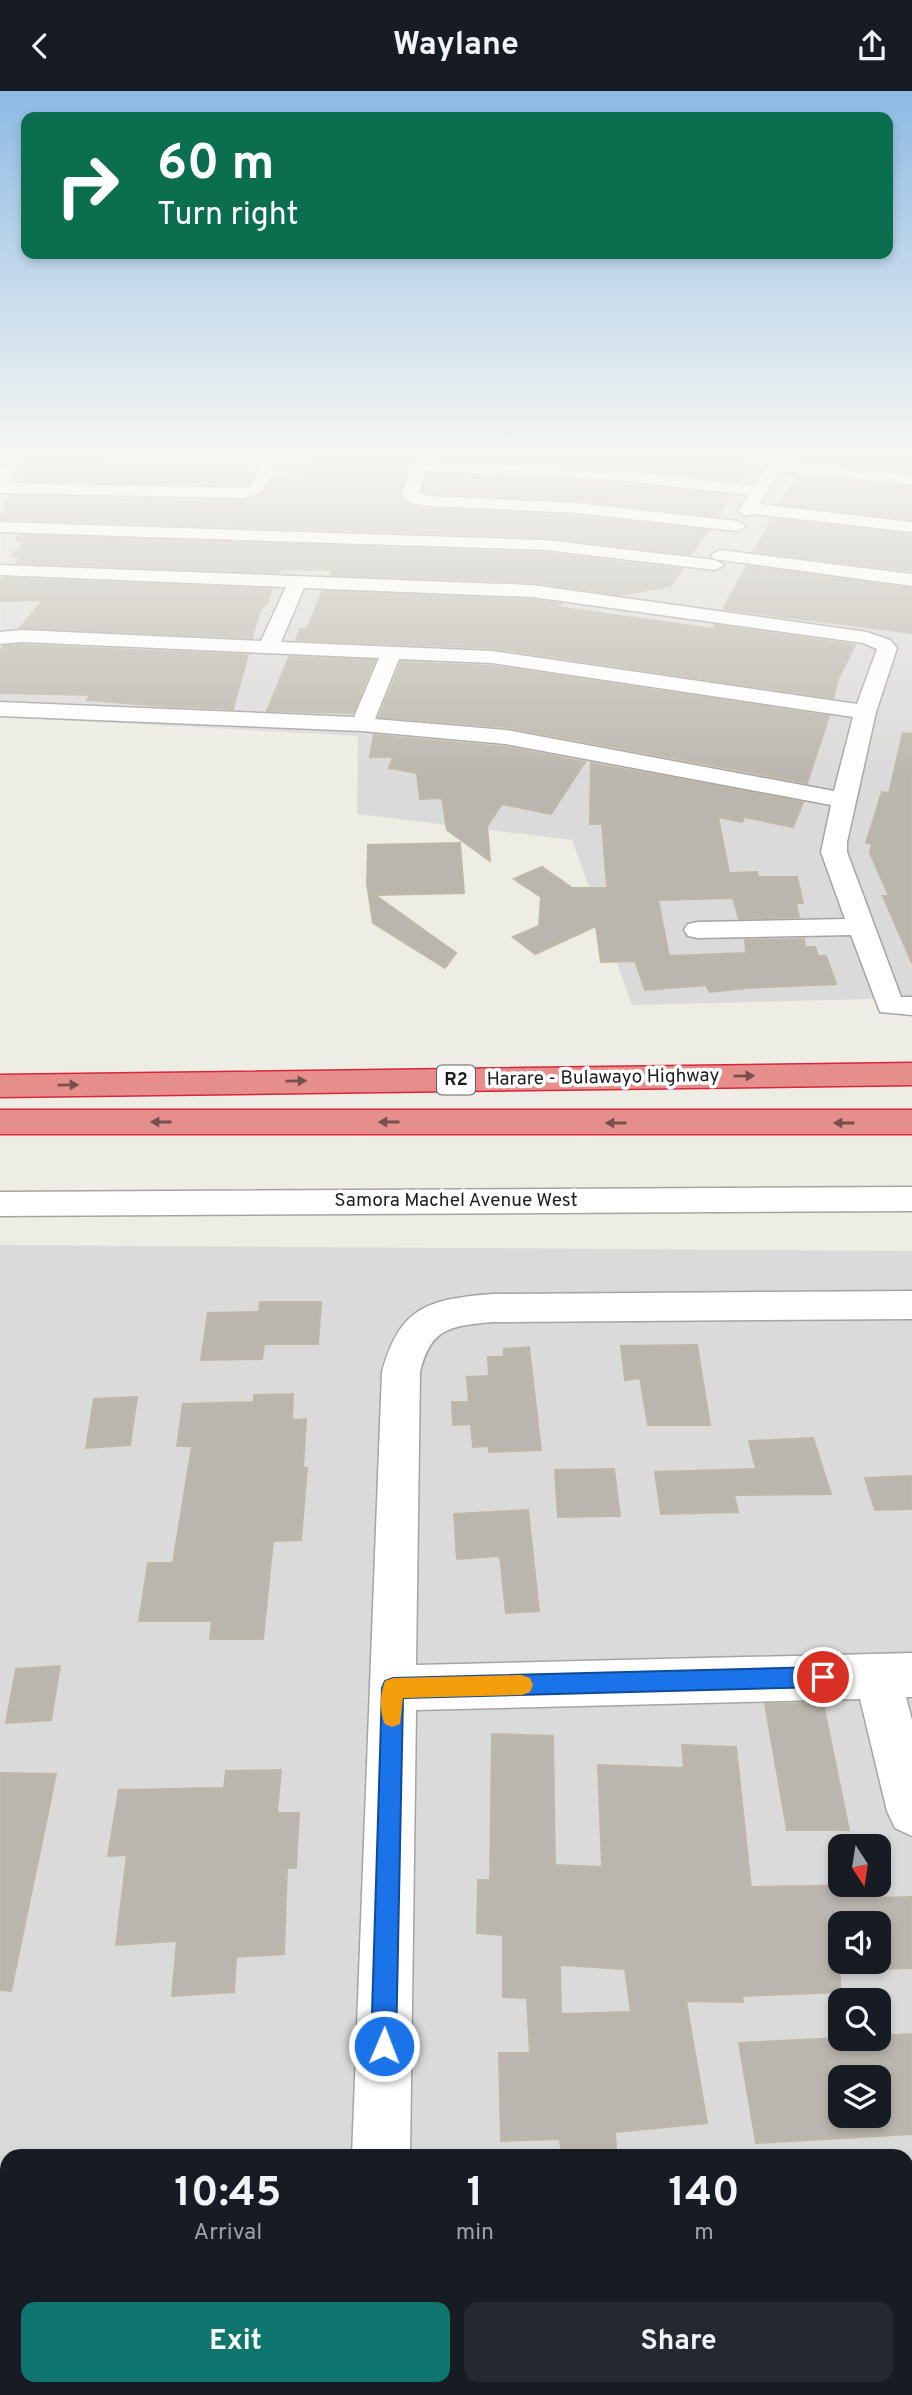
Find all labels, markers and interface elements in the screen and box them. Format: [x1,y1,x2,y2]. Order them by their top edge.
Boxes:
text: Waylane [393,26,519,66]
icon: back [21,27,59,65]
icon: share [853,27,891,65]
text: 60 m [157,135,275,197]
icon: right [42,140,133,231]
text: Turn right [157,196,299,236]
street label: Harare - Bulawayo Highway [486,1064,720,1092]
road number: R2 [437,1065,475,1095]
one-way arrow [733,1070,755,1082]
one-way arrow [285,1075,307,1087]
one-way arrow [57,1079,79,1091]
one-way arrow [150,1116,172,1128]
one-way arrow [378,1116,400,1127]
one-way arrow [605,1117,627,1129]
one-way arrow [833,1117,855,1129]
street label: Samora Machel Avenue West [334,1189,578,1213]
pin [793,1647,853,1707]
icon: arrive [804,1658,842,1696]
north arrow [828,1834,891,1897]
map controls [828,1834,891,2128]
button: sound [828,1911,891,1974]
button: search [828,1988,891,2051]
position arrow [347,2009,421,2083]
button: layers [828,2065,891,2128]
text: 10:45 [174,2168,282,2221]
text: 1 [466,2168,483,2221]
text: 140 [668,2168,740,2221]
text: Arrival [194,2219,262,2248]
text: min [456,2219,494,2248]
text: m [694,2219,714,2248]
button: Exit [21,2302,450,2382]
button: Share [464,2302,893,2382]

